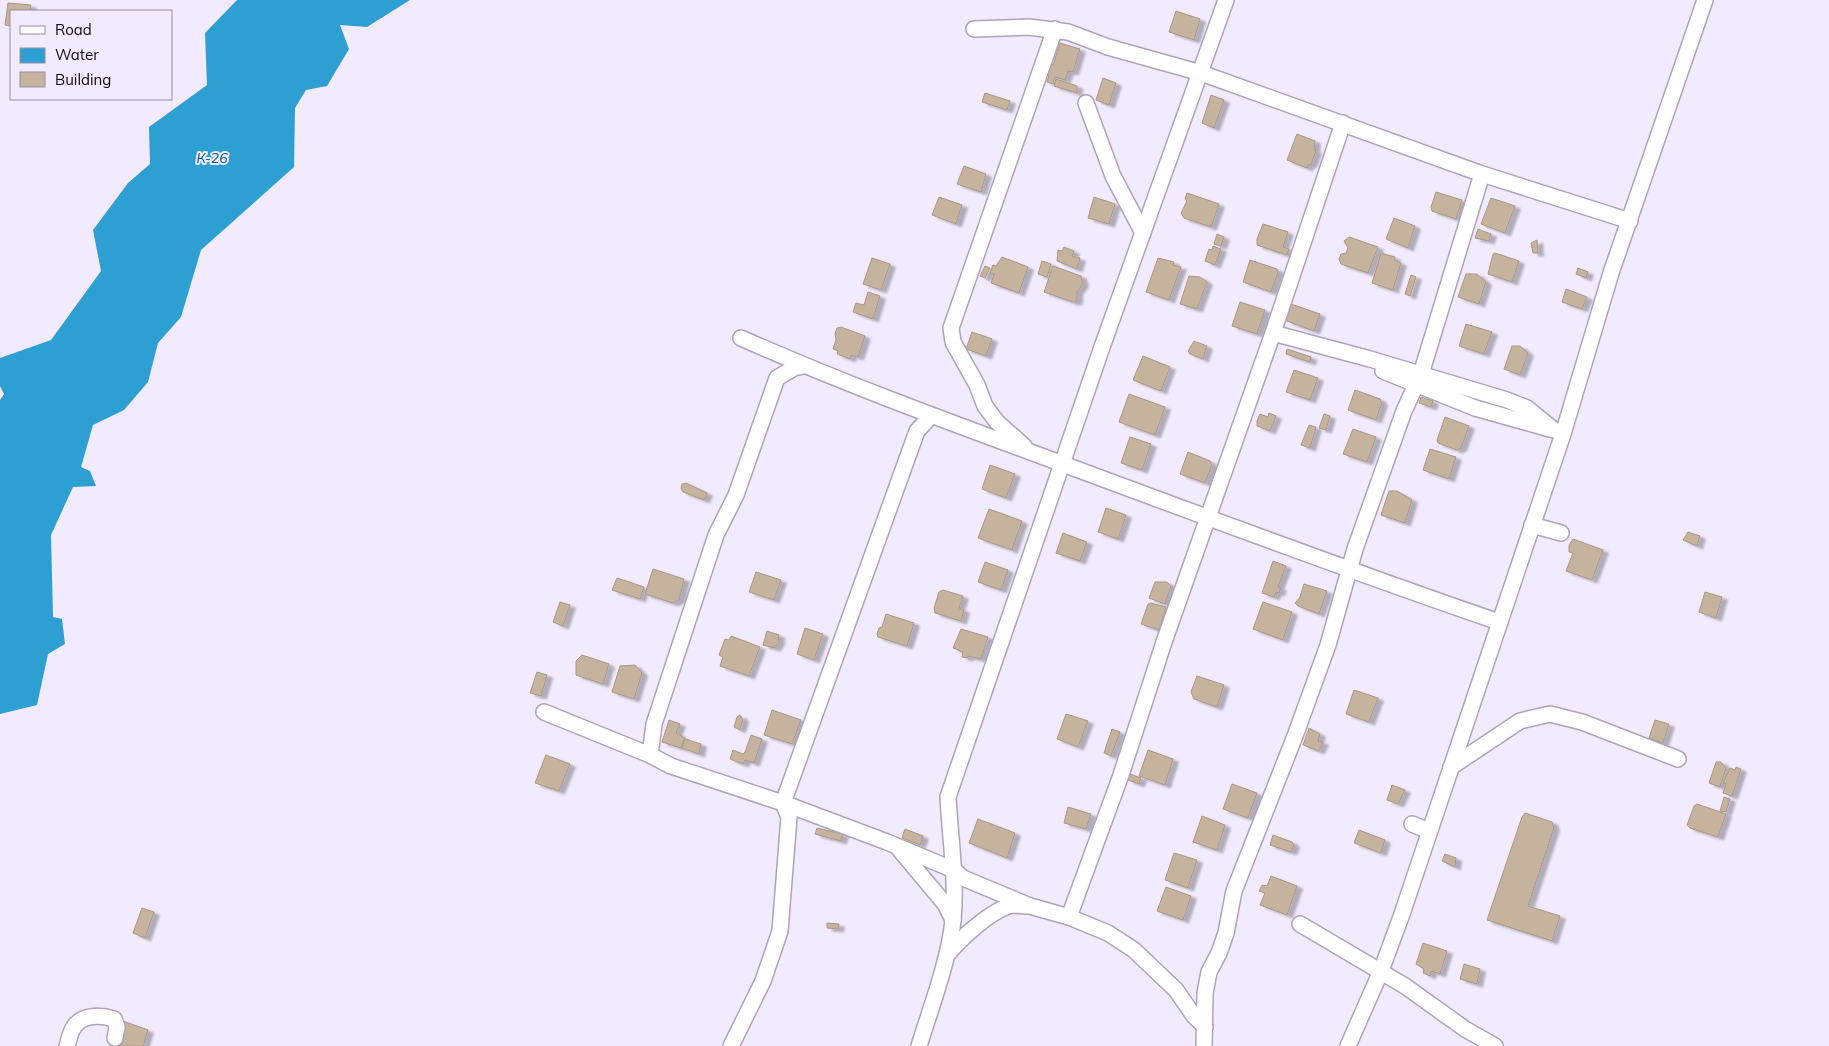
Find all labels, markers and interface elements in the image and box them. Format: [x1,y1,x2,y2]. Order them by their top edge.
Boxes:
legend [10,10,172,100]
text: Road [55,20,92,39]
text: Water [55,45,99,64]
text: Building [55,70,111,89]
water label: К-26 [196,149,228,167]

